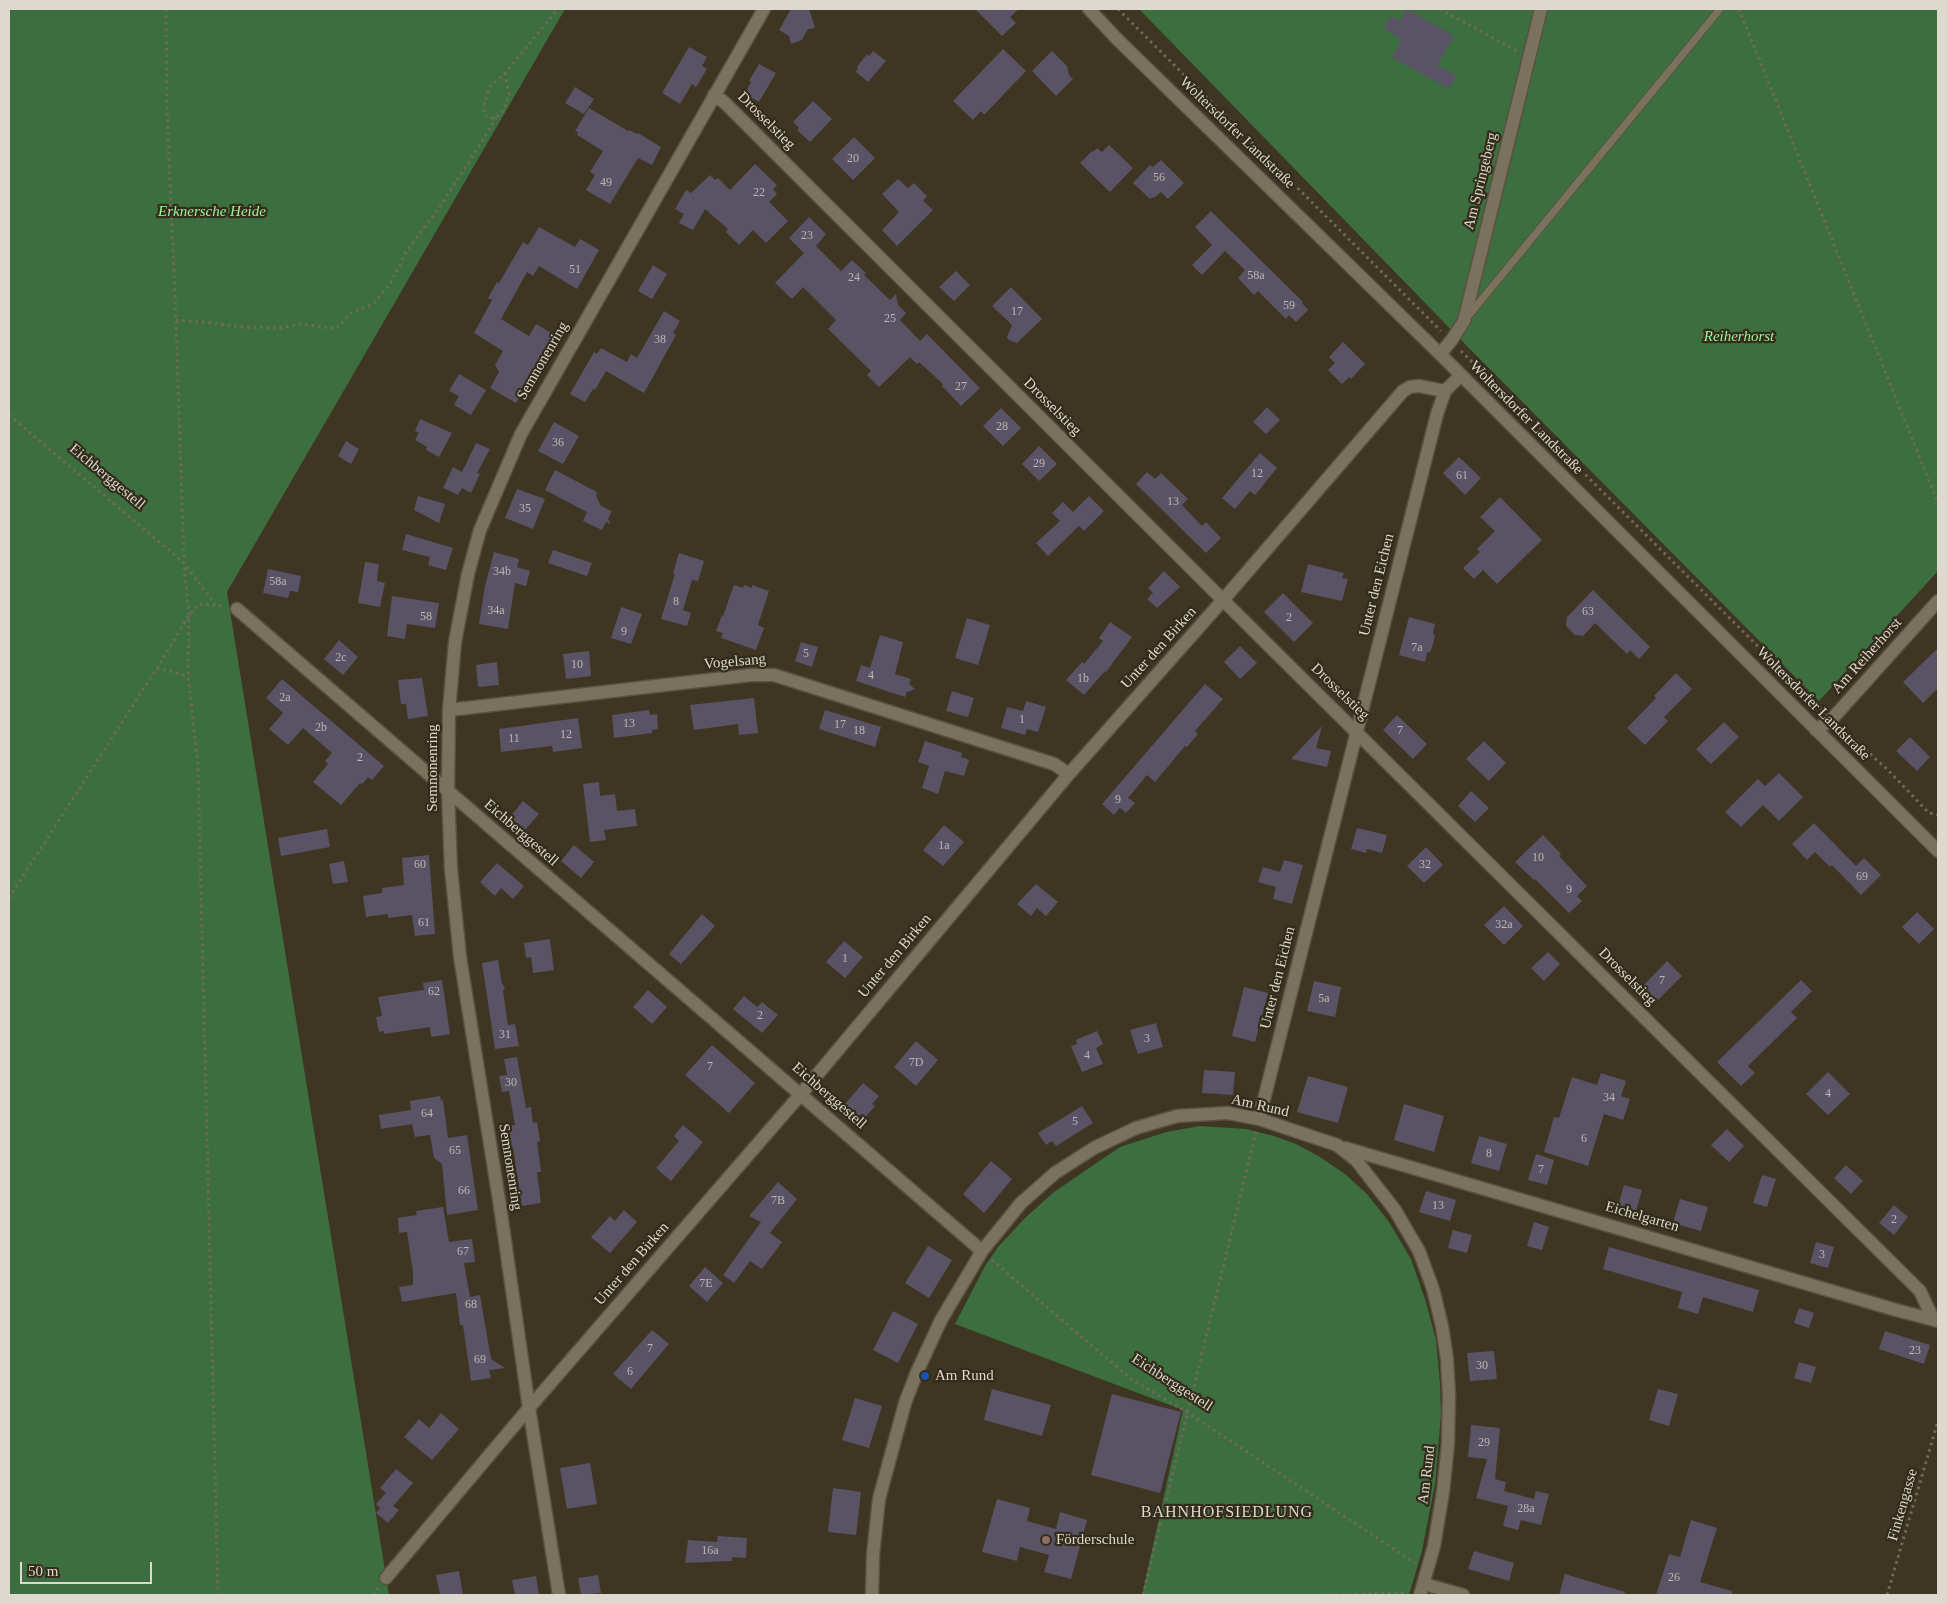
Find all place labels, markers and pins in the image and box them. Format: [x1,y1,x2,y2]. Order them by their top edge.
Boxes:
place label: Am Rund [935,1367,994,1385]
marker: Am Rund [919,1370,931,1382]
place label: Förderschule [1056,1531,1134,1549]
marker: Förderschule [1040,1534,1052,1546]

